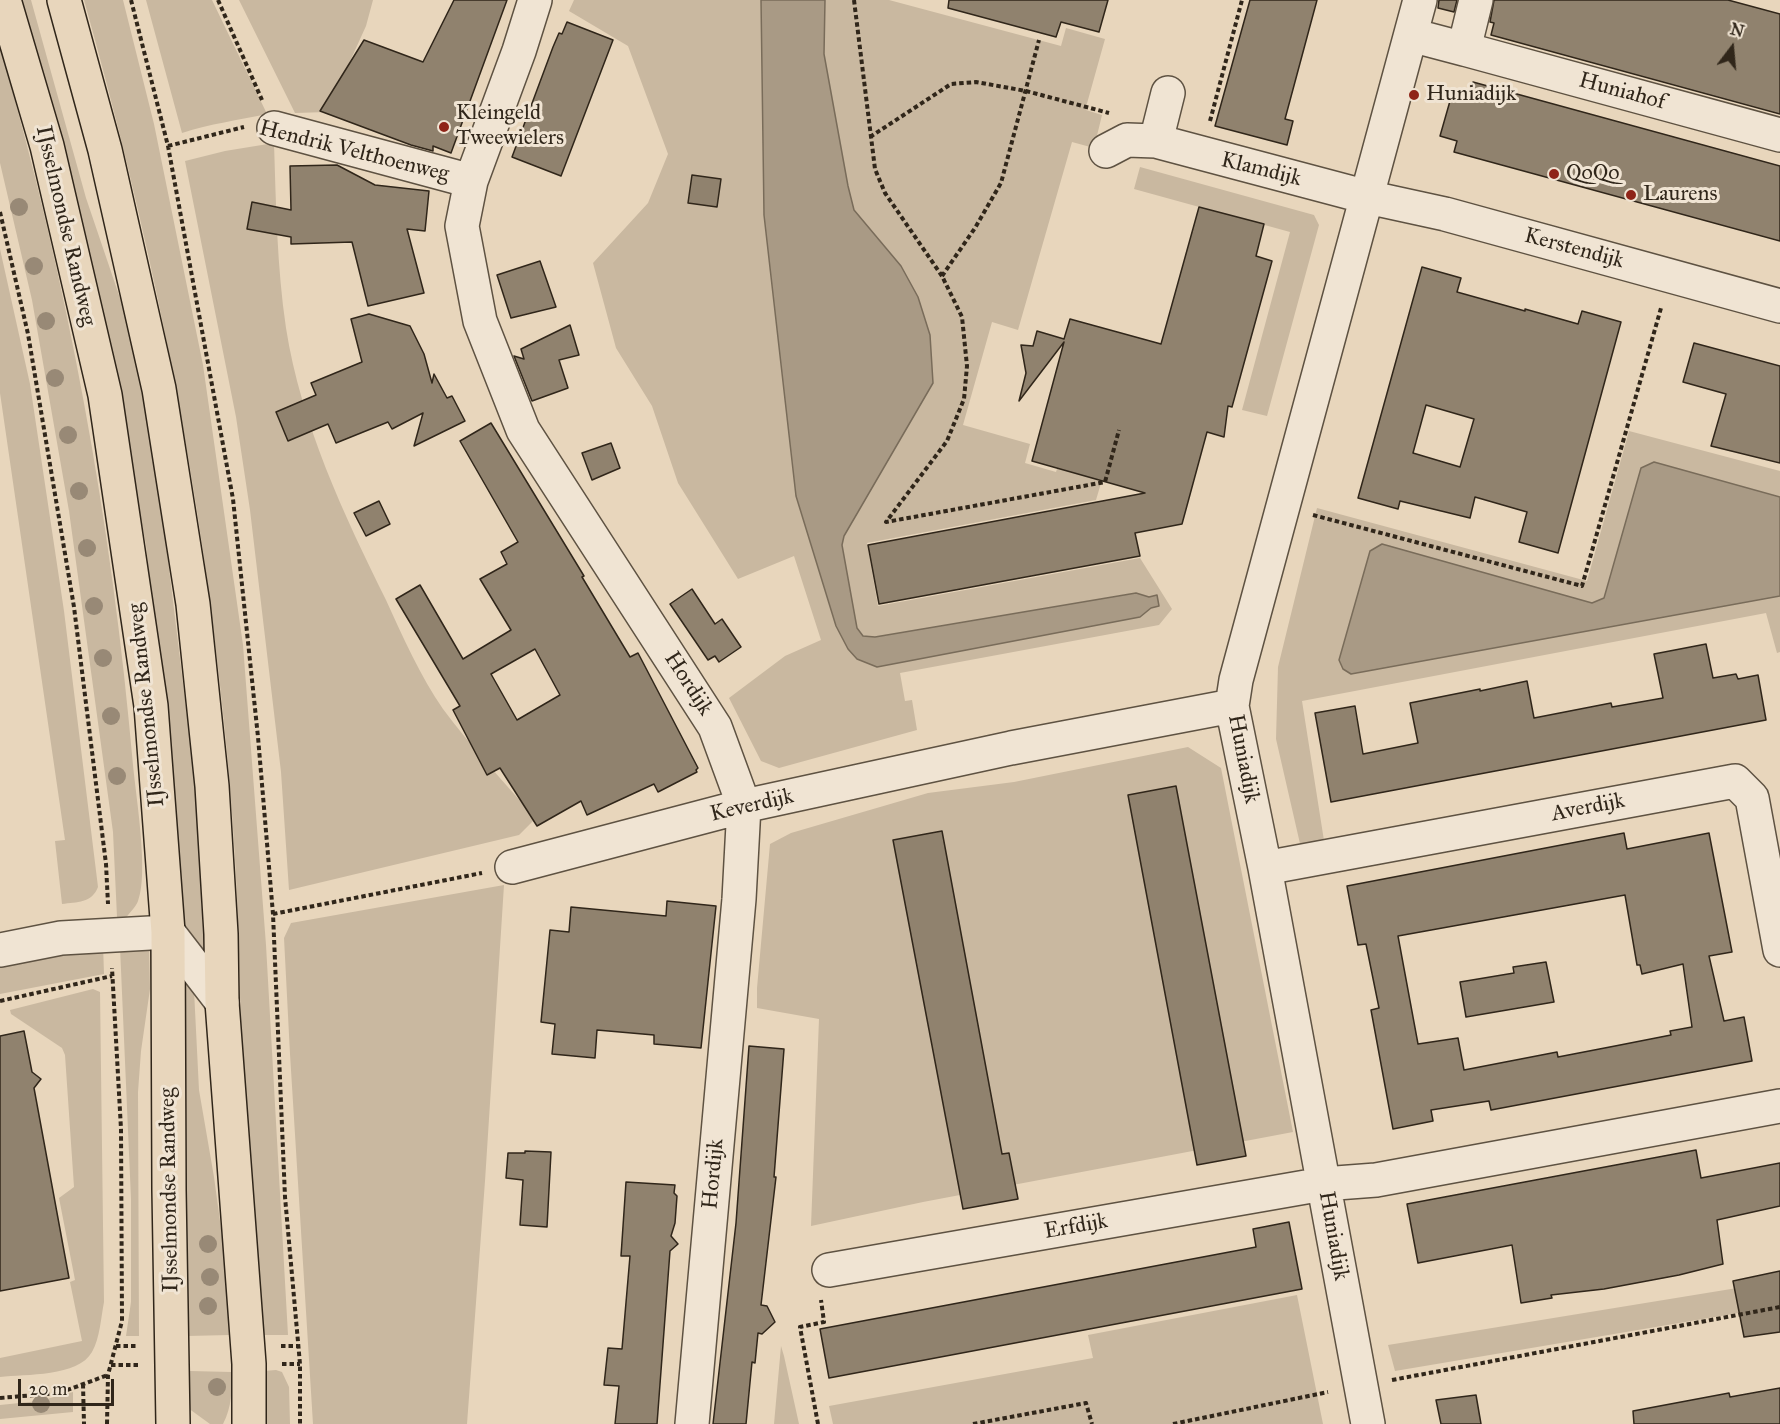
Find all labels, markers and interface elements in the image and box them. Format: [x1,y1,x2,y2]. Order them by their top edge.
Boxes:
north arrow [1702,18,1762,78]
text: N [1728,19,1746,41]
street label: Huniahof [1576,68,1668,116]
place label: Huniadijk [1426,82,1516,108]
marker: Huniadijk [1407,88,1421,102]
place label: Kleingeld Tweewielers [456,101,564,152]
street label: Hendrik Velthoenweg [256,116,452,188]
marker: Kleingeld Tweewielers [437,120,451,134]
street label: IJsselmondse Randweg [29,123,101,329]
street label: Klamdijk [1218,147,1304,193]
place label: QoQo [1566,161,1620,187]
marker: QoQo [1547,167,1561,181]
place label: Laurens [1643,182,1717,208]
marker: Laurens [1624,188,1638,202]
street label: Kerstendijk [1521,223,1627,275]
street label: IJsselmondse Randweg [123,602,171,808]
street label: Hordijk [658,647,718,721]
street label: Huniadijk [1221,712,1265,806]
street label: Keverdijk [708,784,796,828]
street label: Averdijk [1549,788,1627,828]
street label: IJsselmondse Randweg [155,1087,185,1293]
street label: Hordijk [698,1138,730,1210]
street label: Huniadijk [1312,1189,1354,1283]
street label: Erfdijk [1042,1208,1110,1246]
scale bar [21,1367,117,1405]
text: 20 m [29,1378,67,1400]

